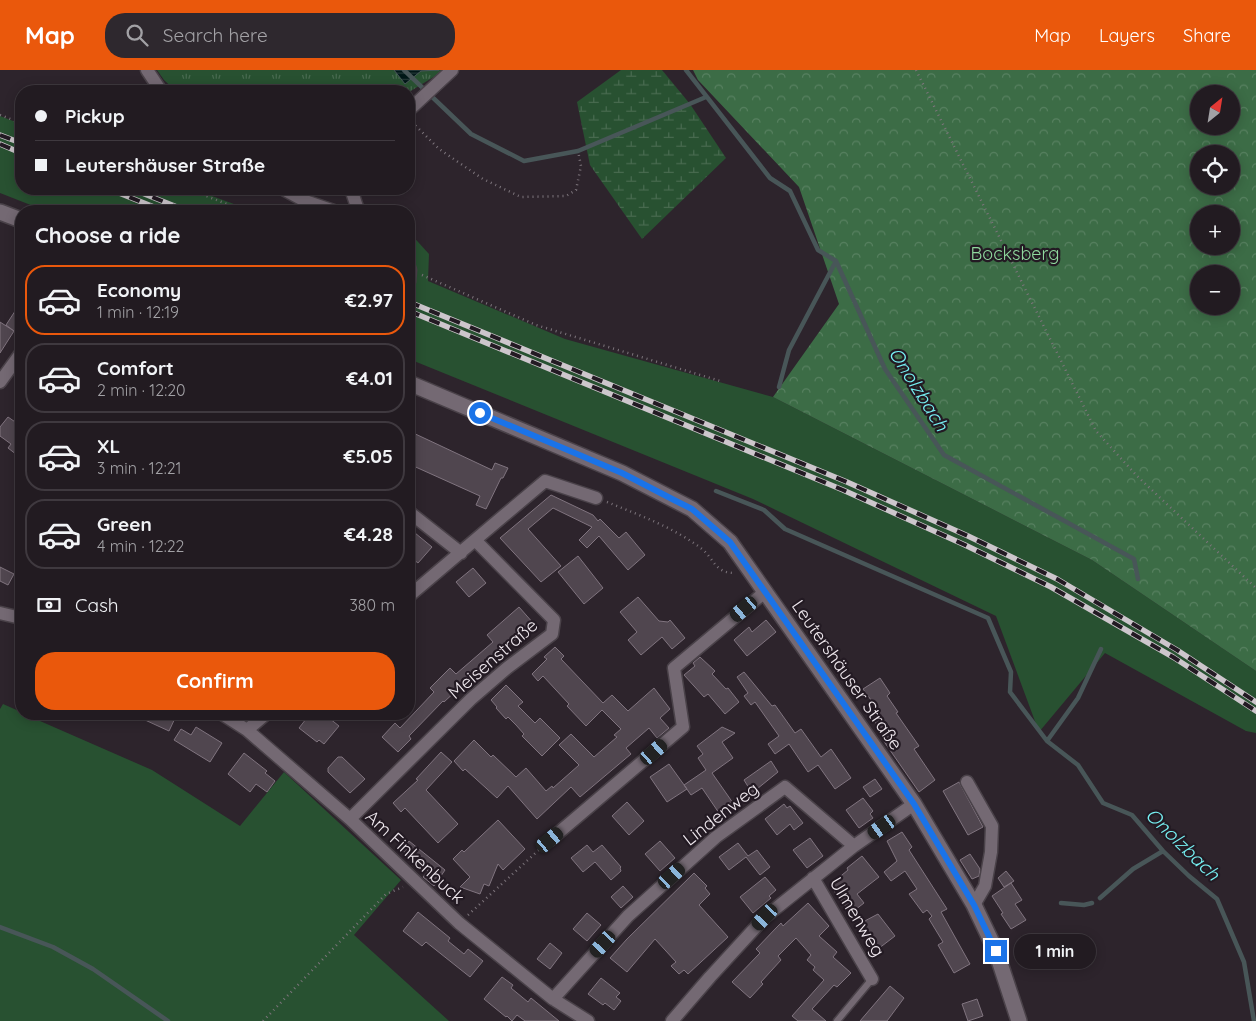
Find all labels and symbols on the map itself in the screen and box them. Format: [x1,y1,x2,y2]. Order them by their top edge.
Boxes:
north arrow [1190,85,1240,135]
park label: Bocksberg [971,242,1059,265]
water label: Onolzbach [884,343,955,436]
route start [469,402,491,424]
car [727,594,760,624]
street label: Leutershäuser Straße [787,595,908,754]
street label: Meisenstraße [443,613,542,704]
car [637,736,670,768]
street label: Lindenweg [678,777,763,850]
water label: Onolzbach [1141,803,1226,886]
street label: Am Finkenbuck [361,805,470,908]
car [865,812,898,842]
car [533,825,566,855]
car [655,860,688,892]
street label: Ulmenweg [825,873,890,961]
car [749,901,780,933]
car [587,928,618,960]
callout: 1 min [1014,934,1096,968]
route end [985,940,1007,962]

